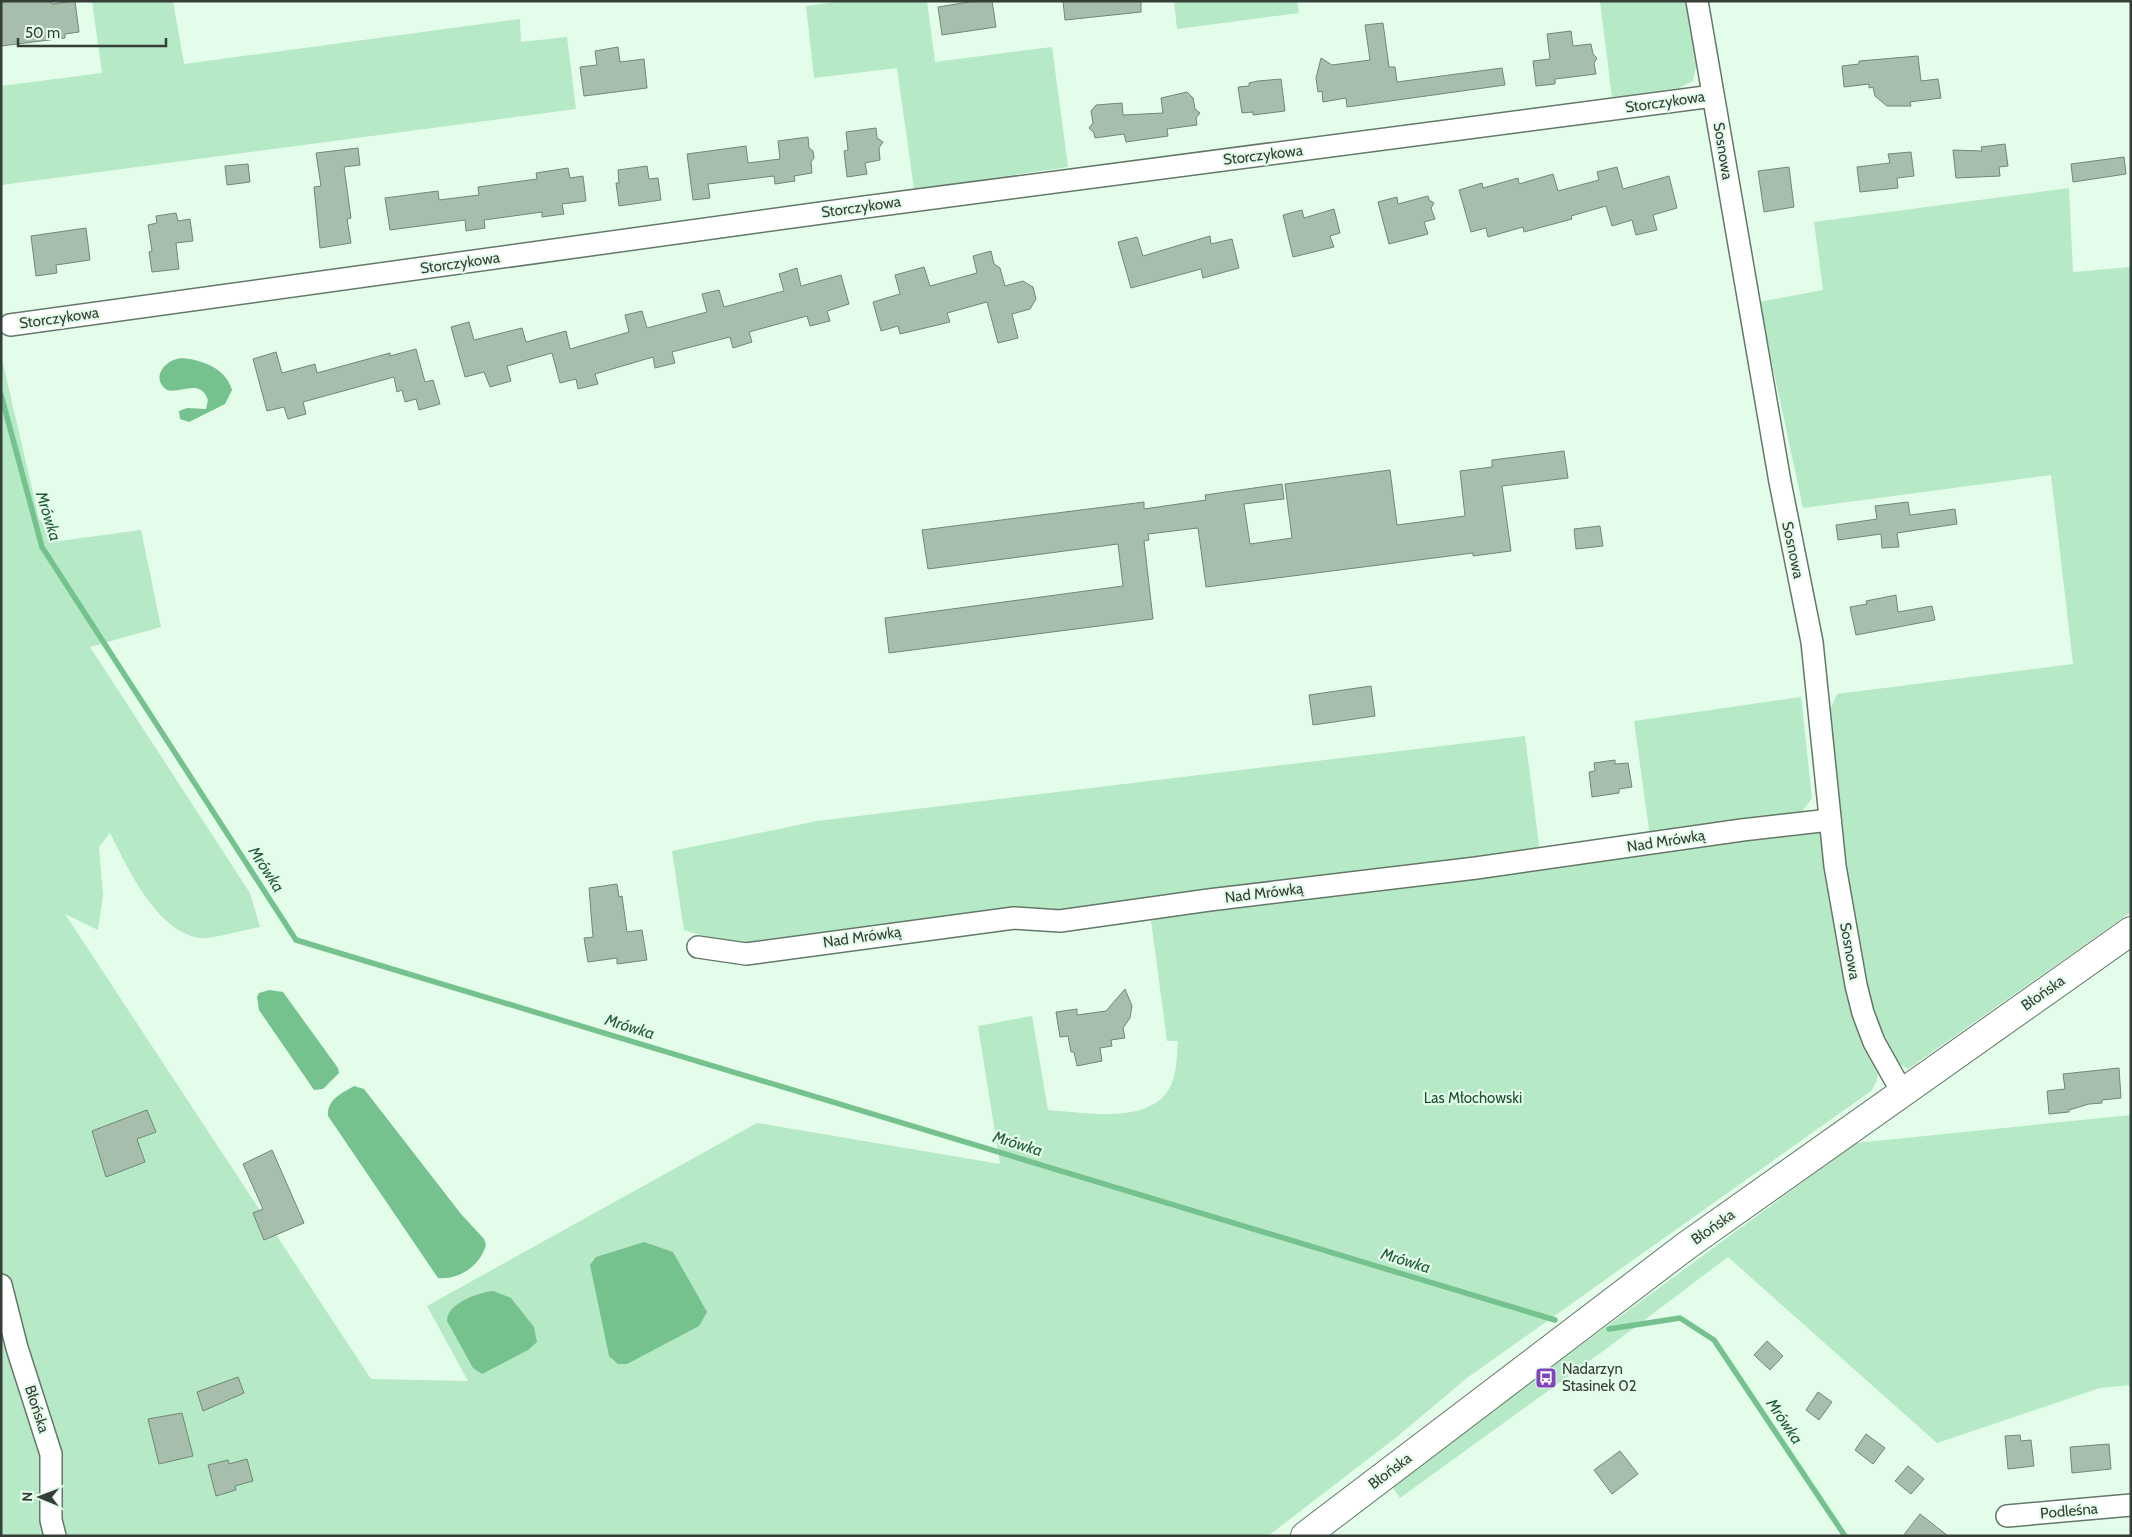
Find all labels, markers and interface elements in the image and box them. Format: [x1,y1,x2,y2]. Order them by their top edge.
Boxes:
scale bar [18,15,165,47]
text: 50 m [25,24,60,42]
street label: Storczykowa [1624,87,1707,117]
street label: Sosnowa [1710,121,1737,182]
street label: Storczykowa [1222,141,1305,169]
street label: Storczykowa [820,192,903,222]
street label: Storczykowa [419,248,502,278]
street label: Storczykowa [18,303,101,333]
water label: Mrówka [32,488,65,543]
street label: Sosnowa [1778,520,1808,581]
street label: Nad Mrówką [1626,826,1707,856]
water label: Mrówka [244,842,288,896]
street label: Nad Mrówką [1224,879,1305,907]
street label: Sosnowa [1836,921,1864,982]
street label: Nad Mrówką [822,922,903,951]
street label: Błońska [2018,971,2069,1014]
water label: Mrówka [602,1010,657,1043]
park label: Las Młochowski [1424,1089,1522,1107]
water label: Mrówka [990,1127,1045,1160]
street label: Błońska [1688,1205,1739,1248]
water label: Mrówka [1378,1244,1433,1277]
place label: Nadarzyn Stasinek 02 [1562,1360,1637,1395]
bus stop icon: Nadarzyn Stasinek 02 [1534,1366,1558,1390]
street label: Błońska [21,1383,53,1436]
water label: Mrówka [1762,1394,1807,1448]
street label: Błońska [1365,1449,1416,1493]
north arrow [15,1472,65,1522]
text: N [18,1492,36,1502]
street label: Podleśna [2039,1499,2099,1522]

